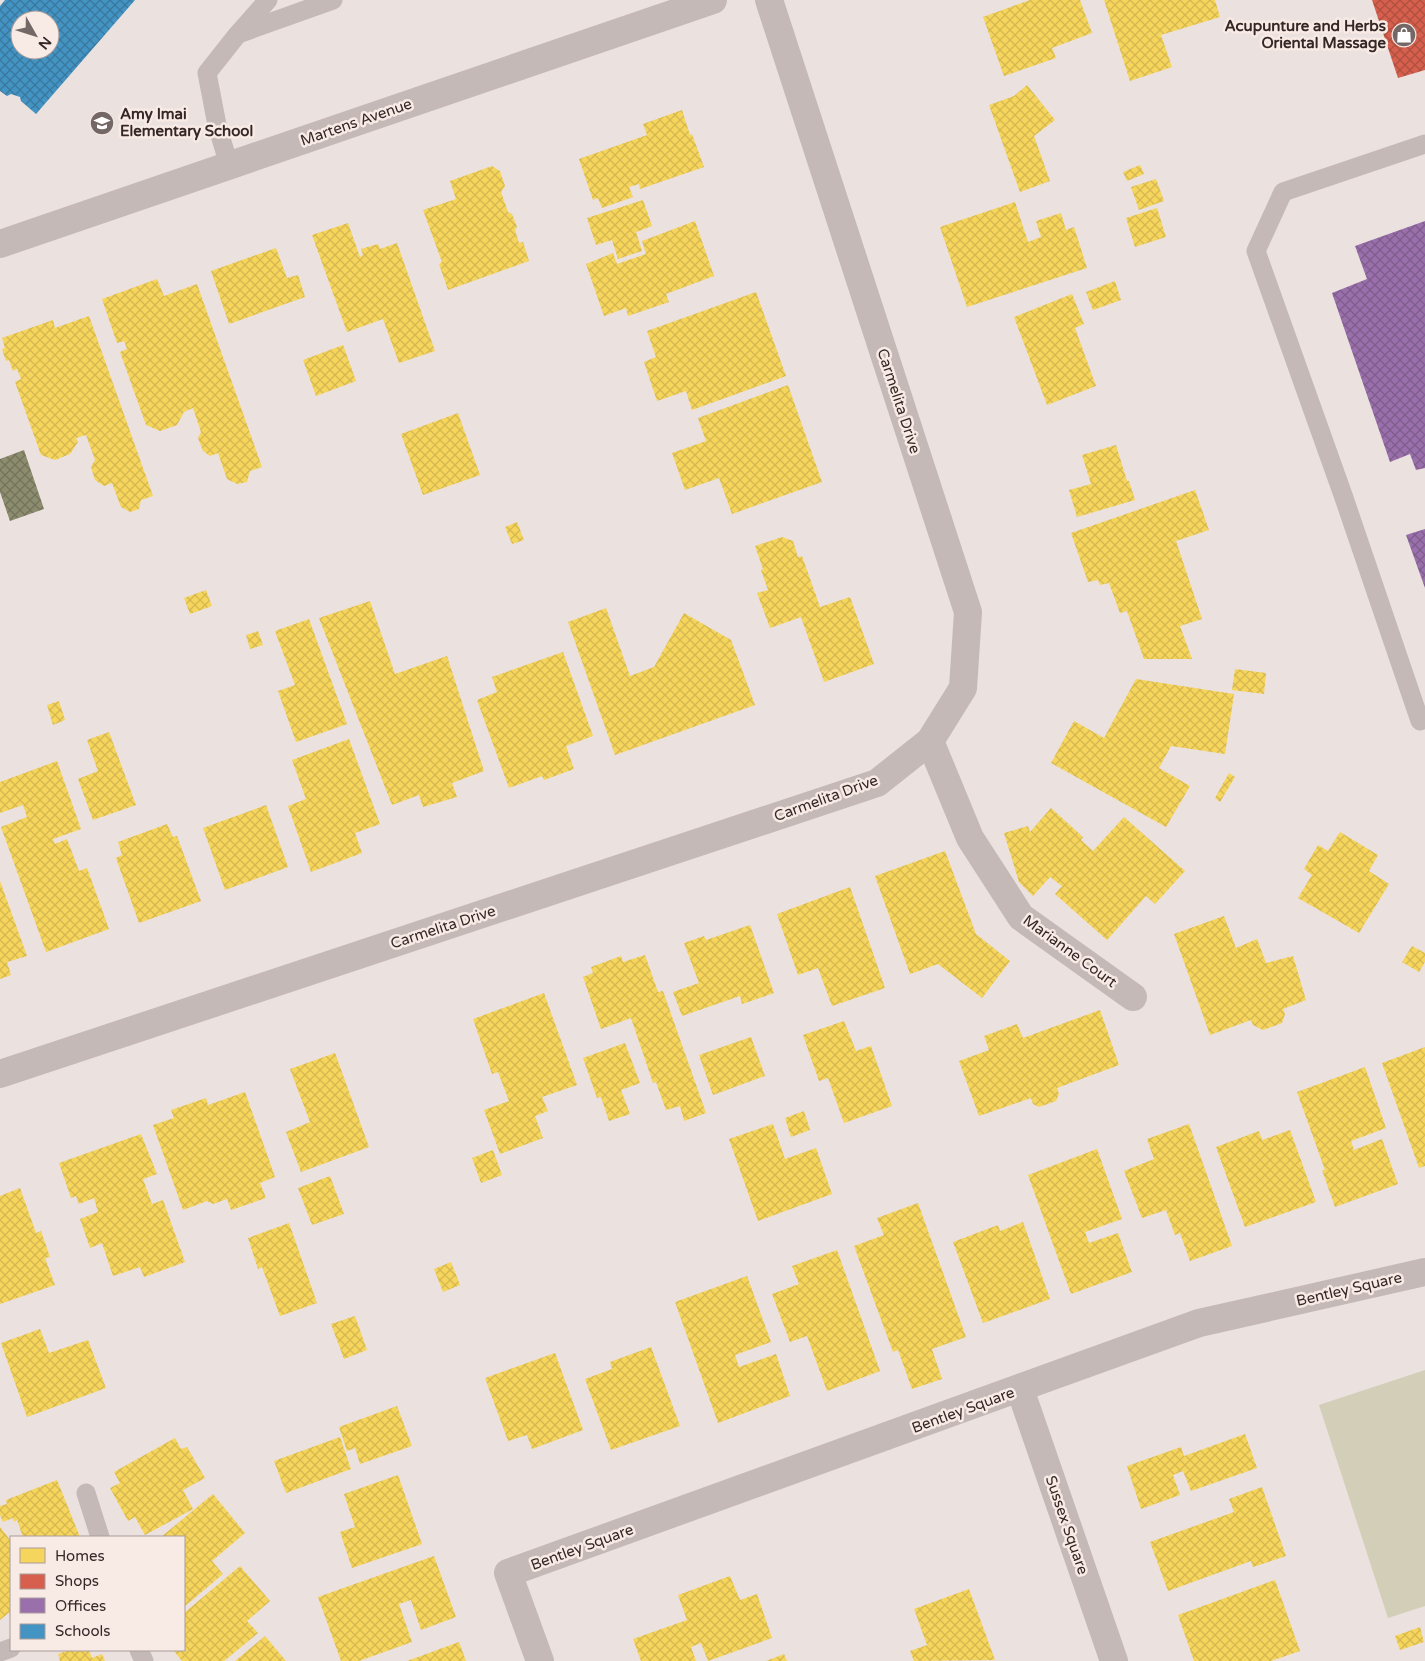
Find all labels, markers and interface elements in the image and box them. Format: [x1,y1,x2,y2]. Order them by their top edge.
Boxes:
north arrow [10,10,60,60]
place label: Acupunture and Herbs Oriental Massage [1225,17,1386,53]
shop icon: Acupunture and Herbs Oriental Massage [1391,22,1417,48]
text: N [35,33,55,53]
street label: Martens Avenue [298,94,414,150]
place label: Amy Imai Elementary School [120,105,253,141]
school or university icon: Amy Imai Elementary School [89,110,115,136]
street label: Carmelita Drive [874,346,924,456]
street label: Carmelita Drive [772,771,880,825]
street label: Carmelita Drive [388,902,498,952]
street label: Marianne Court [1020,911,1121,991]
street label: Bentley Square [1294,1268,1404,1310]
street label: Bentley Square [909,1383,1017,1437]
street label: Sussex Square [1042,1473,1092,1577]
street label: Bentley Square [528,1520,636,1574]
legend [10,1536,185,1651]
text: Homes [55,1547,105,1565]
text: Shops [55,1572,99,1590]
text: Offices [55,1597,106,1615]
text: Schools [55,1622,111,1640]

